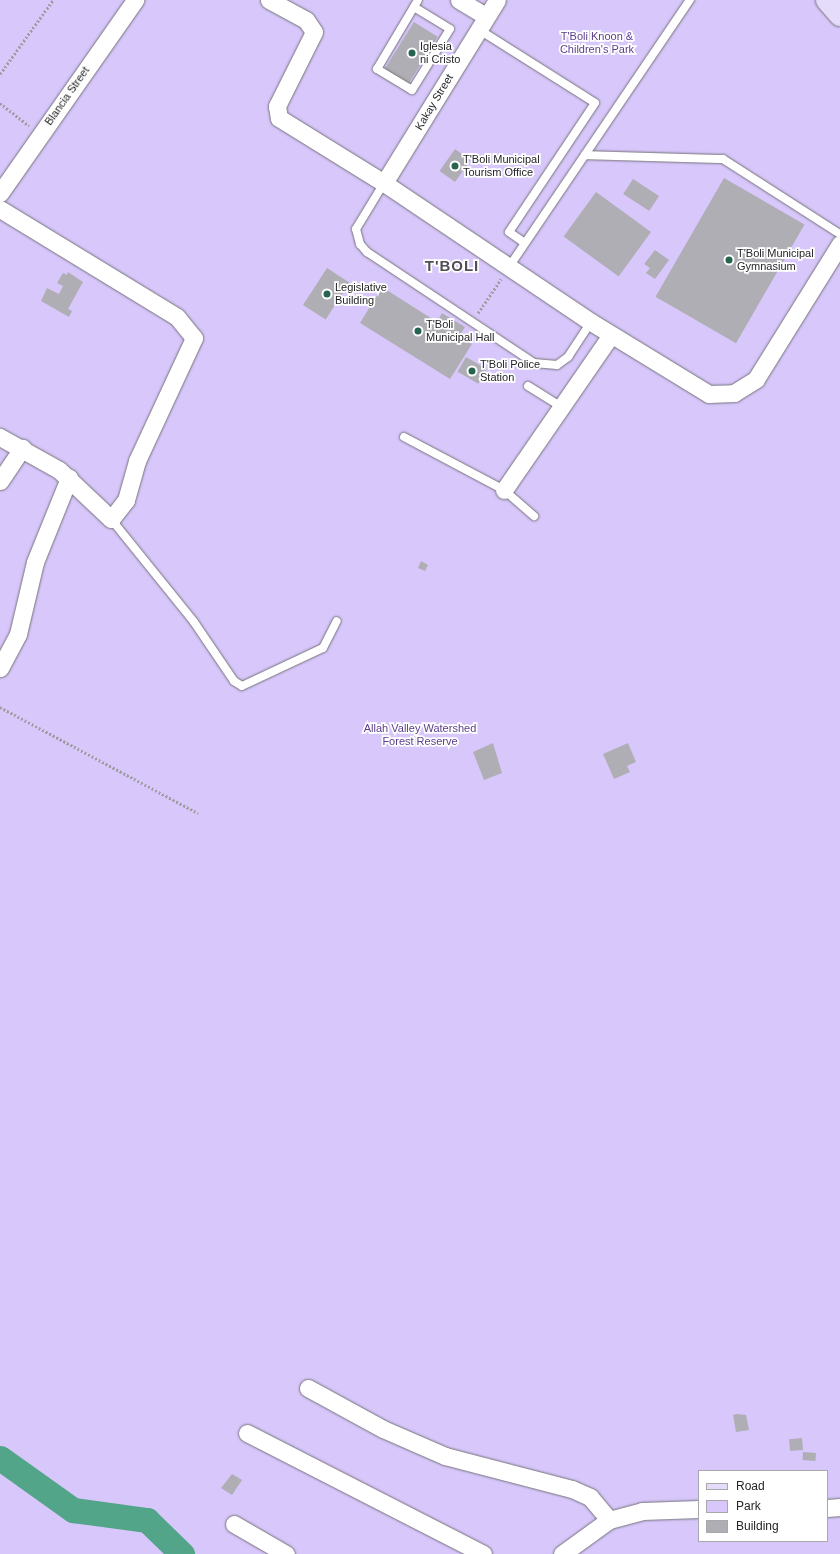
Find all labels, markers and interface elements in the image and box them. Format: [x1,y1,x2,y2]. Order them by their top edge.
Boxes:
park label: T'Boli Knoon & Children's Park [560,30,634,56]
place label: Iglesia ni Cristo [420,40,460,66]
marker: Iglesia ni Cristo [407,48,417,58]
street label: Blancia Street [42,64,92,128]
street label: Kakay Street [412,72,456,132]
place label: T'Boli Municipal Tourism Office [463,153,540,179]
marker: T'Boli Municipal Tourism Office [450,161,460,171]
place label: T'Boli Municipal Gymnasium [737,247,814,273]
marker: T'Boli Municipal Gymnasium [724,255,734,265]
district label: T'BOLI [425,257,479,275]
place label: Legislative Building [335,281,387,307]
marker: Legislative Building [322,289,332,299]
place label: T'Boli Municipal Hall [426,318,494,344]
marker: T'Boli Municipal Hall [413,326,423,336]
place label: T'Boli Police Station [480,358,540,384]
marker: T'Boli Police Station [467,366,477,376]
park label: Allah Valley Watershed Forest Reserve [364,722,476,748]
legend [698,1470,828,1542]
text: Road [736,1479,765,1493]
text: Park [736,1499,761,1513]
text: Building [736,1519,779,1533]

